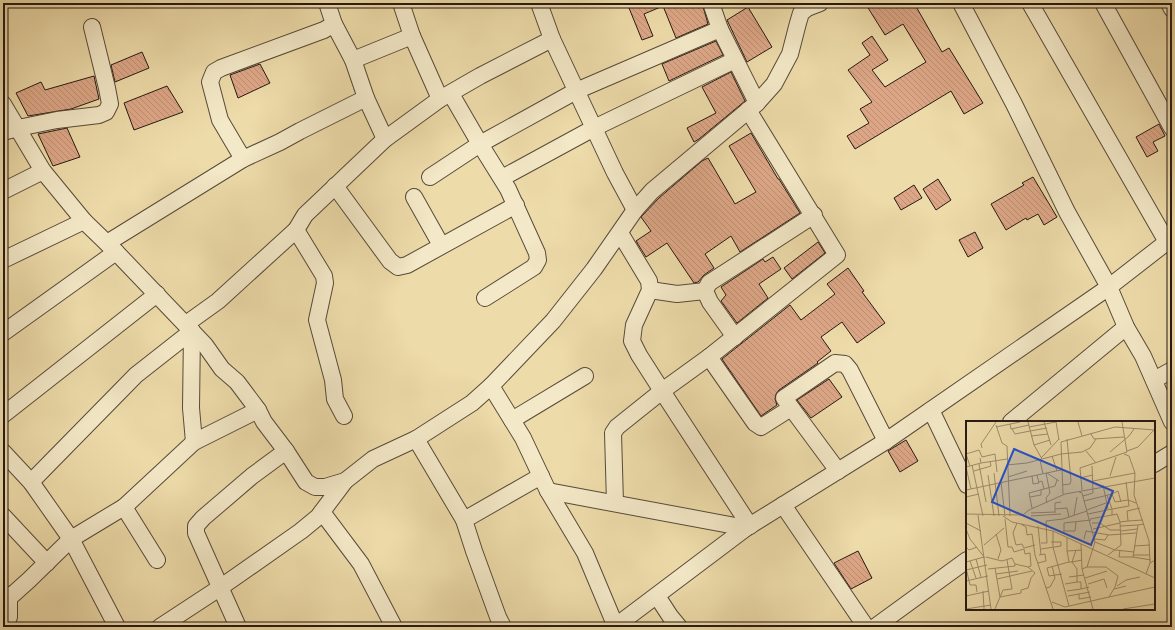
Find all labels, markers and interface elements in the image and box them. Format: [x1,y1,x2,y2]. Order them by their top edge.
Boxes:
inset map [966,421,1155,610]

